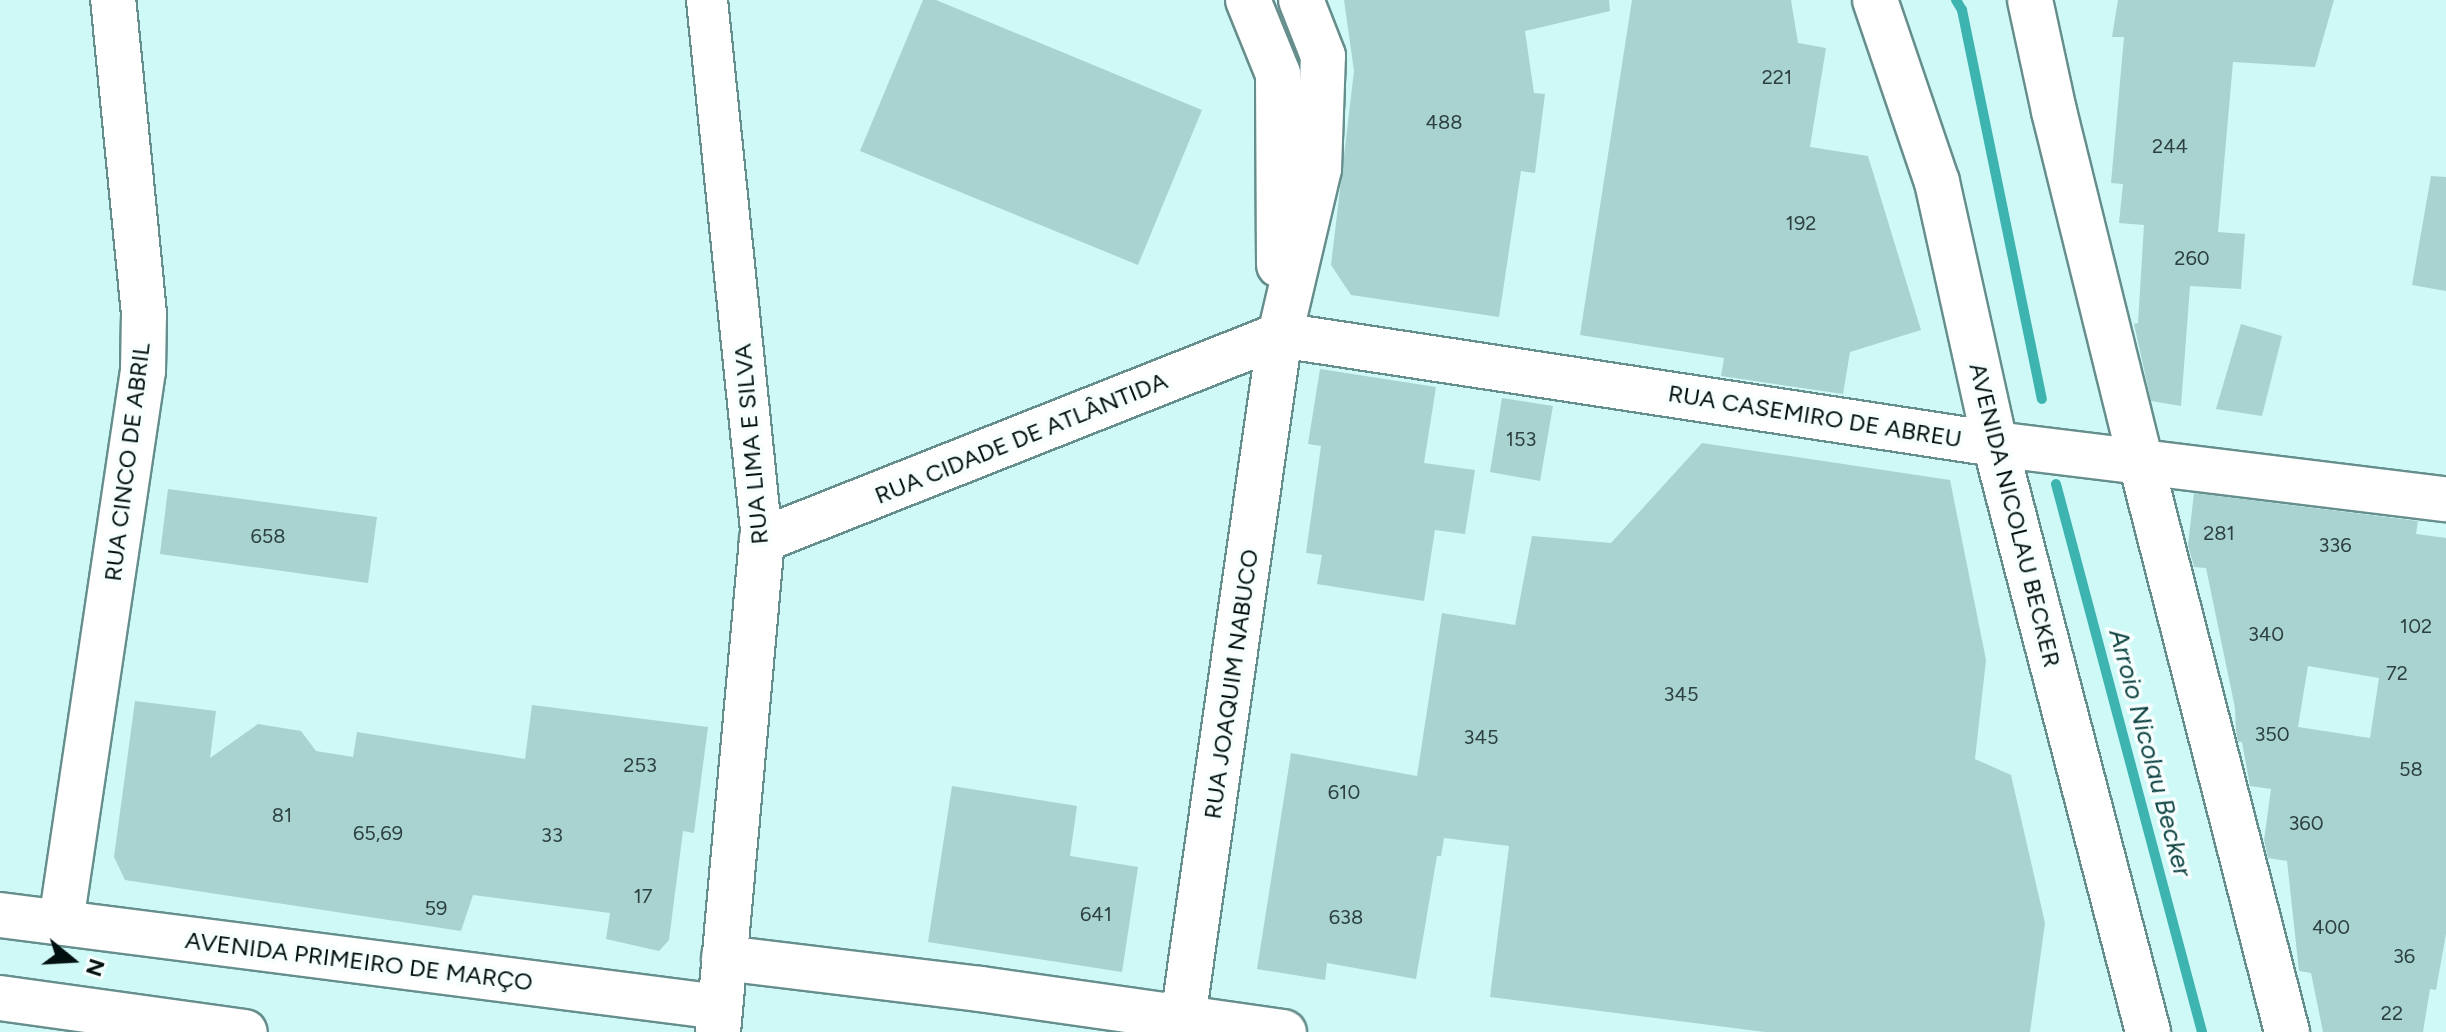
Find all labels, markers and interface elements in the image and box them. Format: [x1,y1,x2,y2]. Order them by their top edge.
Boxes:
house number: 221 [1762,65,1792,89]
house number: 488 [1426,110,1462,134]
house number: 244 [2152,134,2188,158]
house number: 192 [1786,211,1816,235]
house number: 260 [2174,246,2210,270]
street label: RUA CINCO DE ABRIL [98,341,156,583]
street label: RUA LIMA E SILVA [728,342,774,546]
street label: AVENIDA NICOLAU BECKER [1963,360,2067,670]
street label: RUA CIDADE DE ATLÂNTIDA [870,366,1172,510]
street label: RUA CASEMIRO DE ABREU [1666,379,1964,453]
house number: 153 [1506,427,1536,451]
house number: 281 [2203,521,2235,545]
house number: 658 [250,524,286,548]
house number: 336 [2318,533,2352,557]
street label: RUA JOAQUIM NABUCO [1198,547,1264,821]
house number: 102 [2400,614,2432,638]
house number: 340 [2248,622,2284,646]
water label: Arroio Nicolau Becker [2102,626,2198,880]
house number: 72 [2386,661,2408,685]
house number: 345 [1664,682,1698,706]
house number: 350 [2254,722,2290,746]
house number: 345 [1464,725,1498,749]
house number: 253 [623,753,657,777]
house number: 58 [2399,757,2423,781]
house number: 610 [1328,780,1360,804]
house number: 81 [272,803,292,827]
house number: 360 [2288,811,2324,835]
house number: 65,69 [353,821,403,845]
house number: 33 [541,823,563,847]
house number: 17 [634,884,652,908]
house number: 59 [425,896,447,920]
house number: 641 [1080,902,1112,926]
house number: 638 [1329,905,1363,929]
house number: 400 [2312,915,2350,939]
north arrow [32,920,112,1000]
street label: AVENIDA PRIMEIRO DE MARÇO [184,925,534,997]
house number: 36 [2393,944,2415,968]
text: N [80,955,111,980]
house number: 22 [2381,1001,2403,1025]

